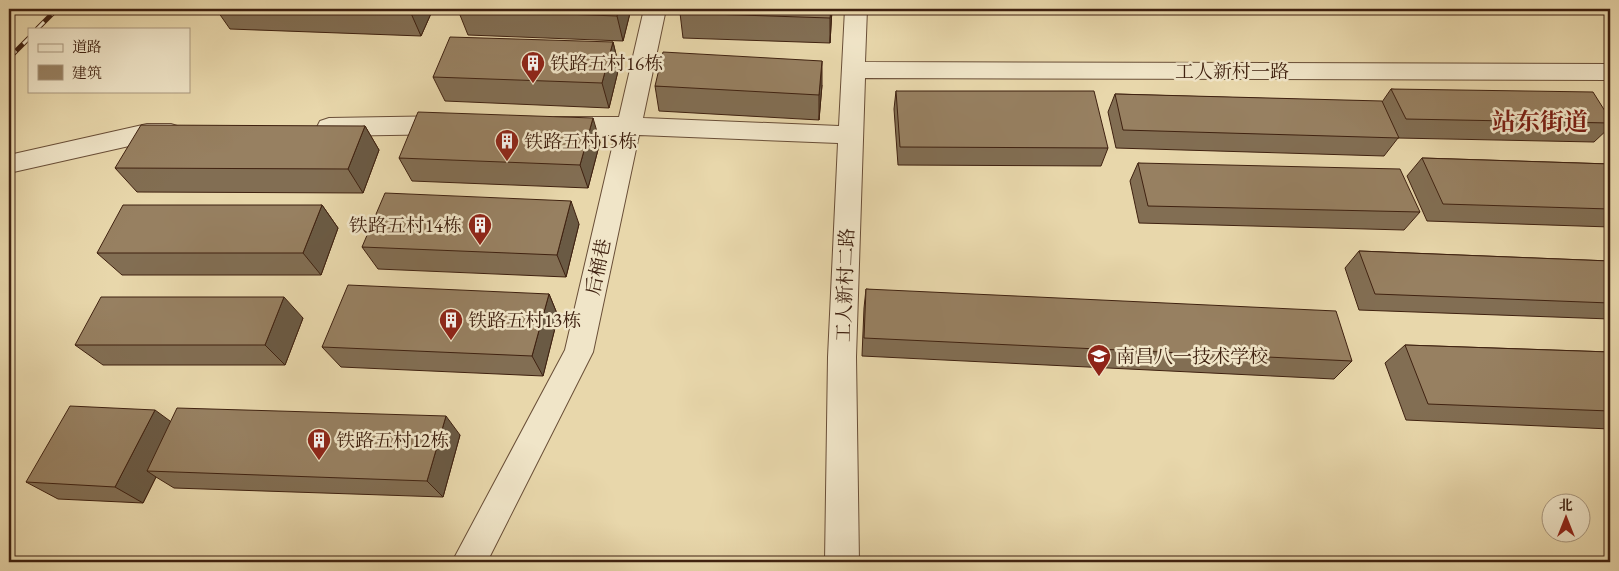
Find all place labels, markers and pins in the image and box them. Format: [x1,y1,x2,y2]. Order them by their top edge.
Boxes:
building icon: 铁路五村16栋 [520,50,546,84]
place label: 铁路五村16栋 [550,51,663,76]
building icon: 铁路五村15栋 [494,128,520,162]
place label: 铁路五村15栋 [524,129,637,154]
building icon: 铁路五村14栋 [467,212,493,246]
place label: 铁路五村14栋 [349,213,462,238]
building icon: 铁路五村13栋 [438,307,464,341]
place label: 铁路五村13栋 [468,308,581,333]
school or university icon: 南昌八一技术学校 [1086,343,1112,377]
place label: 南昌八一技术学校 [1116,344,1268,369]
building icon: 铁路五村12栋 [306,427,332,461]
place label: 铁路五村12栋 [336,428,449,453]

